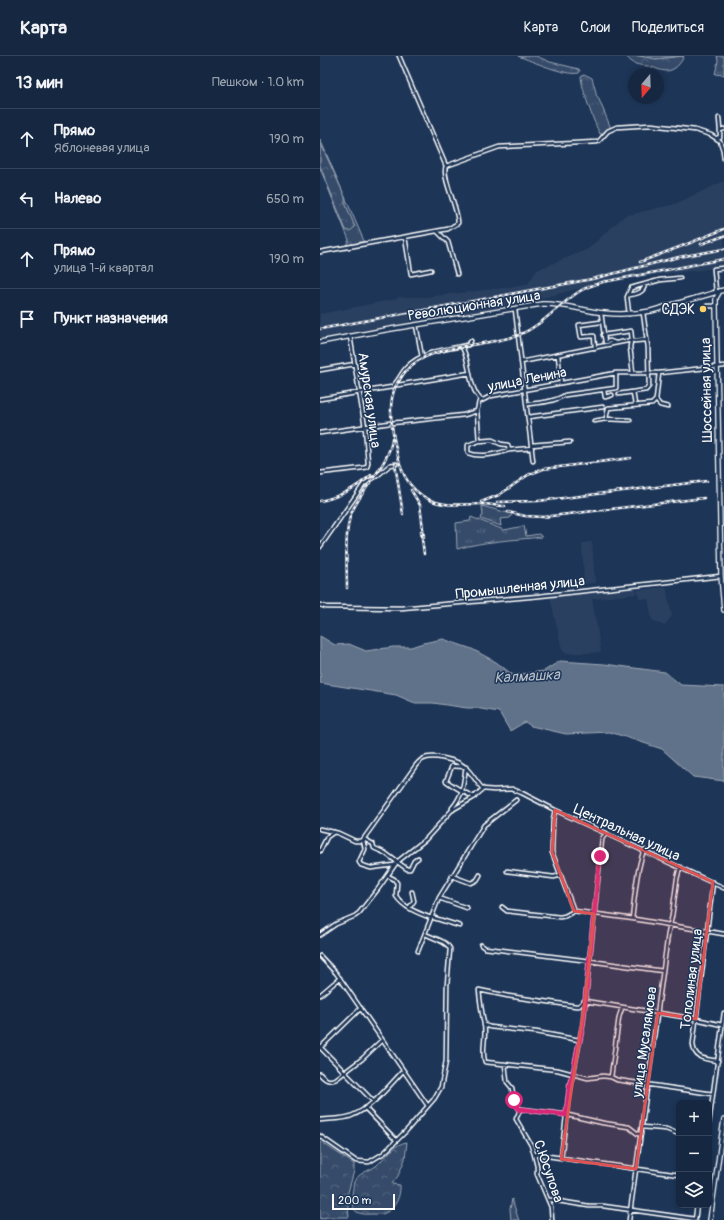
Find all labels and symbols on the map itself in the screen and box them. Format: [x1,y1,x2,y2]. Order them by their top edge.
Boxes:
north arrow [628,68,664,104]
street label: Революционная улица [407,287,542,324]
place label: СДЭК [662,301,695,318]
marker: СДЭК [698,304,708,314]
street label: Шоссейная улица [697,337,716,443]
street label: Амурская улица [354,351,385,449]
street label: улица Ленина [485,364,568,396]
street label: Промышленная улица [455,572,586,603]
water label: Калмашка [494,665,561,688]
street label: Центральная улица [571,800,683,865]
route end [591,847,609,865]
street label: Тополиная улица [677,928,706,1030]
street label: улица Мусалямова [628,986,661,1100]
route start [505,1091,523,1109]
street label: С.Юсупова [530,1138,567,1205]
scale bar [332,1192,395,1211]

